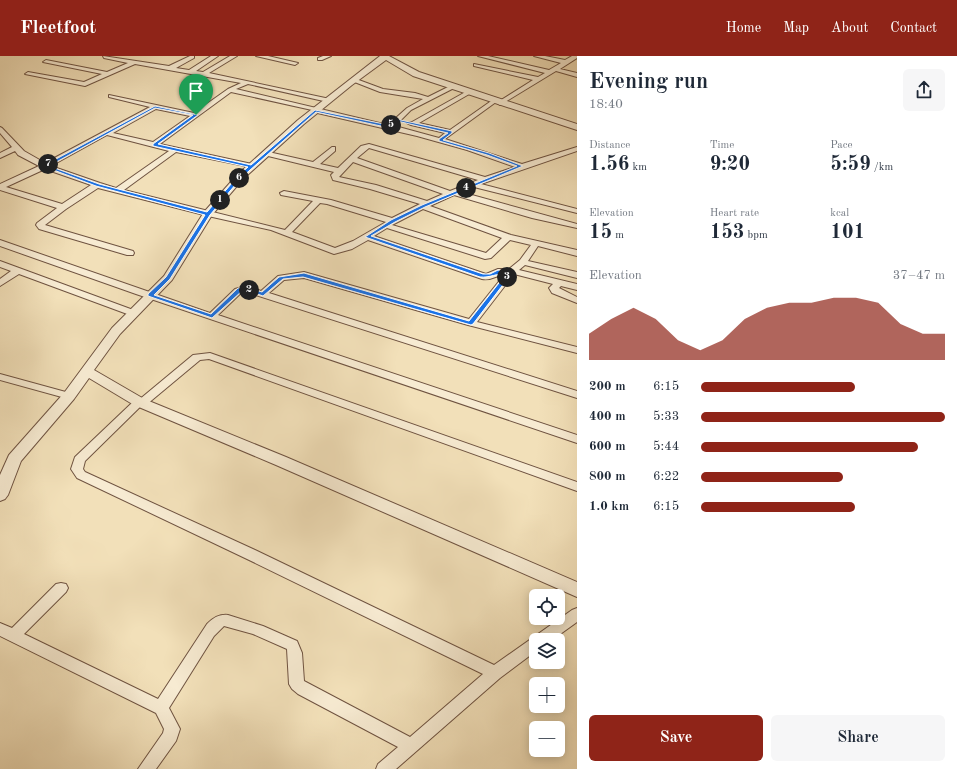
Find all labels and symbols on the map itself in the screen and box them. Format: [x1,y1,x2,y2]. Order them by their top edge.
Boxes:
pin [179,74,213,115]
pin: 5 [381,115,401,135]
pin: 7 [38,154,58,174]
pin: 6 [229,168,249,188]
pin: 4 [456,178,476,198]
pin: 1 [210,190,230,210]
pin: 3 [497,267,517,287]
pin: 2 [239,280,259,300]

